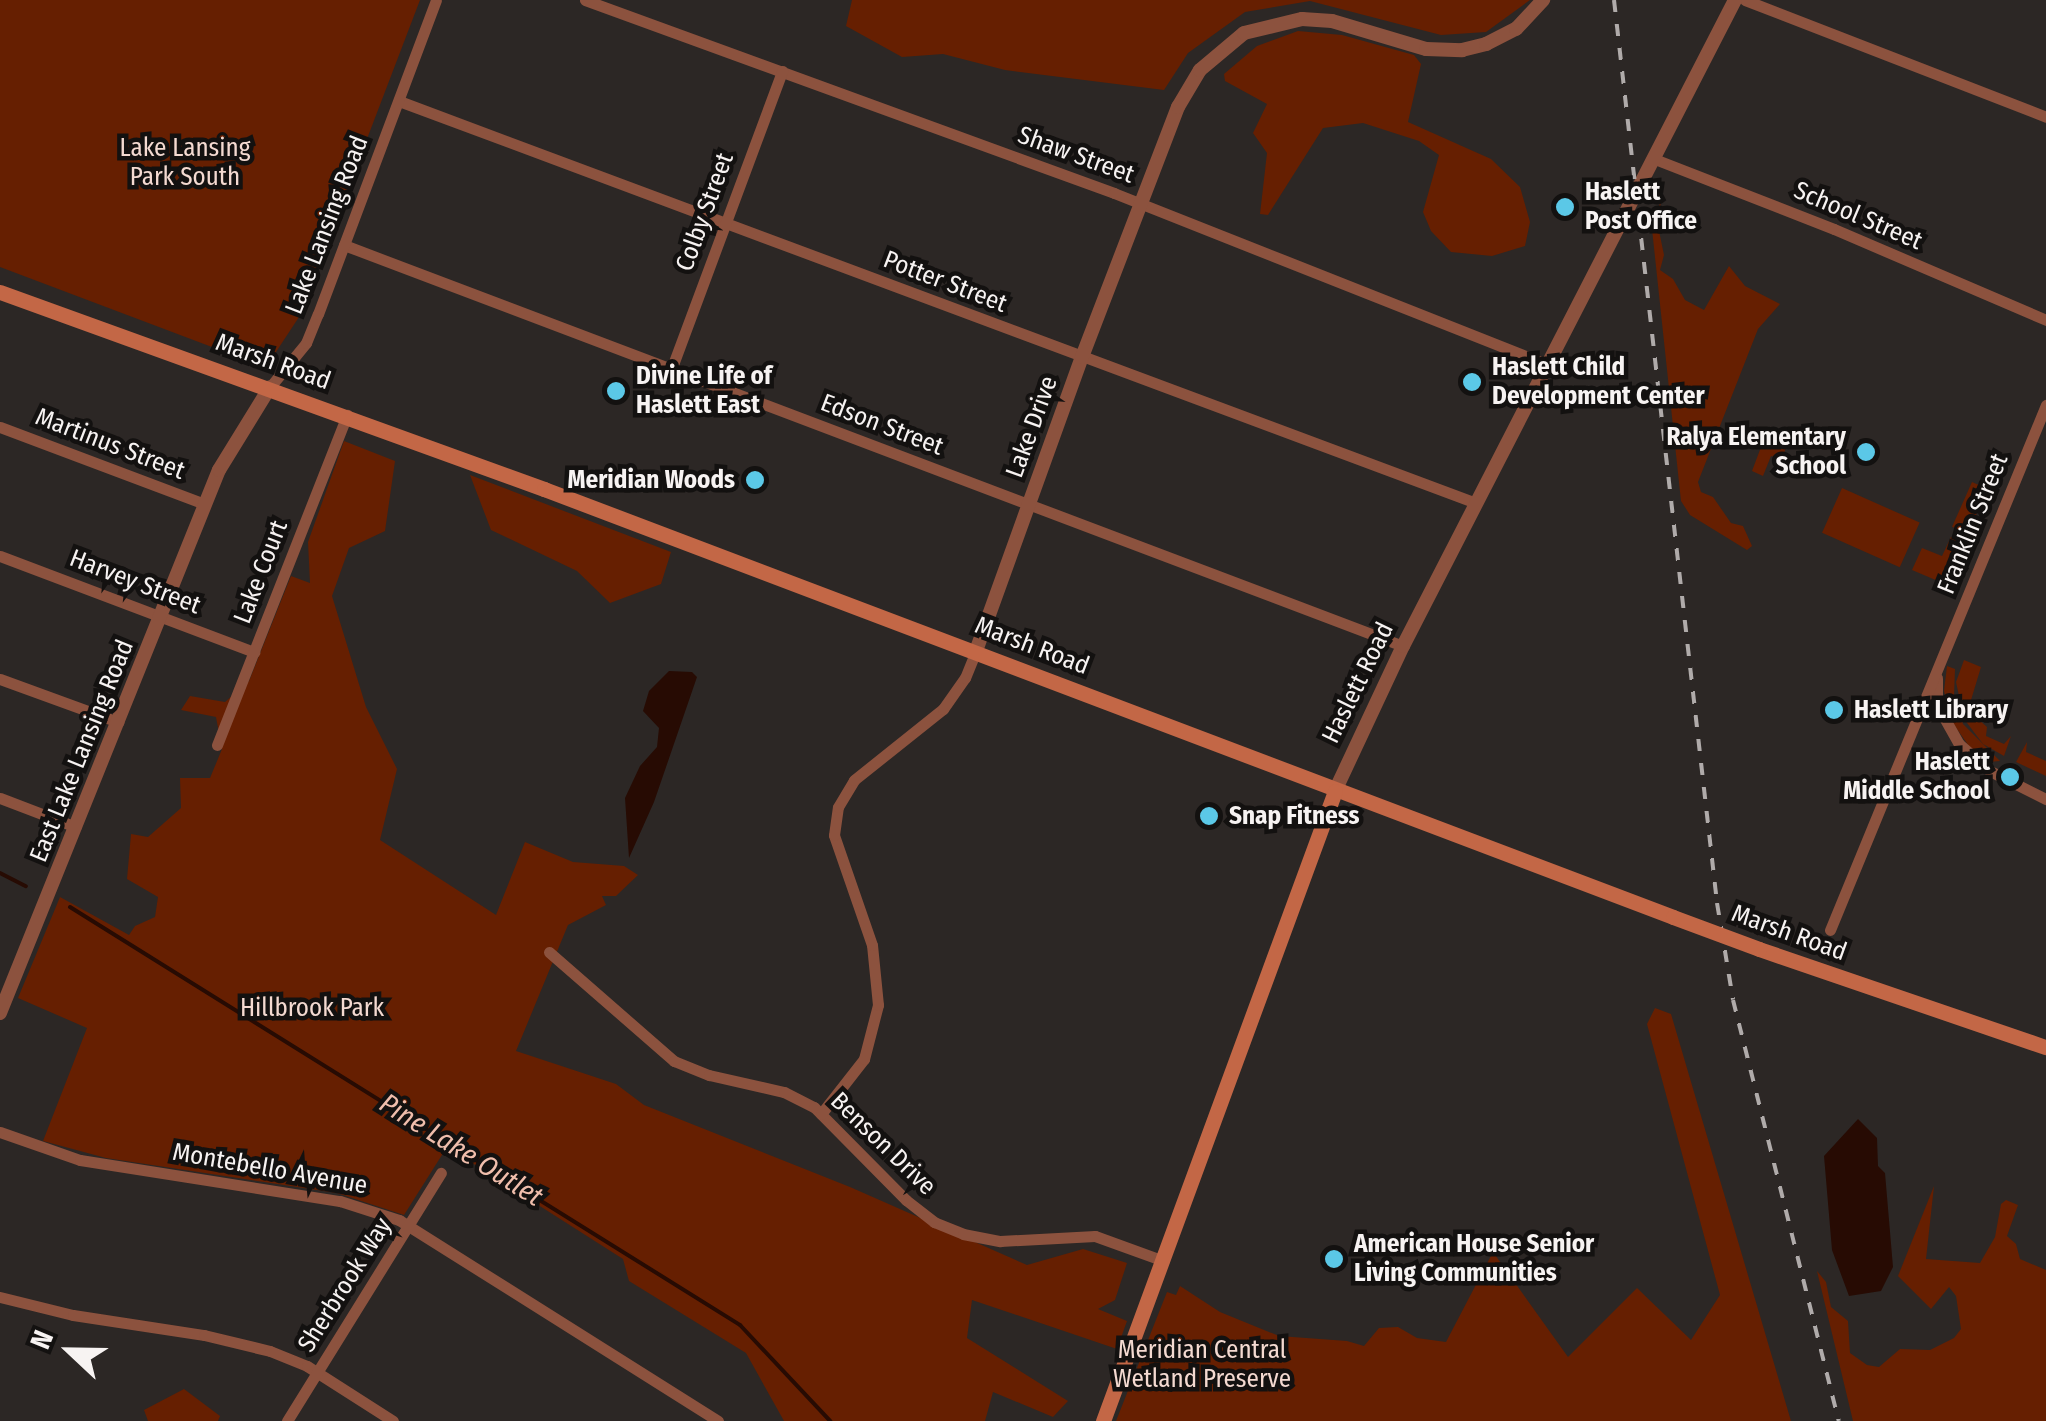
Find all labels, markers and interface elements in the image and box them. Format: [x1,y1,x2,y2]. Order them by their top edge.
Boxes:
street label: Shaw Street [1014,120,1138,190]
street label: Lake Lansing Road [279,132,375,318]
park label: Lake Lansing Park South [119,134,251,193]
street label: Colby Street [670,149,740,275]
street label: School Street [1789,176,1927,256]
place label: Haslett Post Office [1585,178,1697,237]
marker: Haslett Post Office [1554,196,1576,218]
street label: Potter Street [879,245,1011,319]
street label: Marsh Road [212,327,334,397]
place label: Haslett Child Development Center [1492,353,1705,412]
place label: Divine Life of Haslett East [636,362,772,421]
marker: Haslett Child Development Center [1461,371,1483,393]
street label: Lake Drive [1000,372,1064,482]
marker: Divine Life of Haslett East [605,380,627,402]
street label: Edson Street [816,388,948,462]
street label: Martinus Street [31,402,189,486]
place label: Ralya Elementary School [1667,423,1846,482]
marker: Ralya Elementary School [1855,441,1877,463]
street label: Franklin Street [1931,450,2015,598]
place label: Meridian Woods [568,465,735,495]
marker: Meridian Woods [744,469,766,491]
street label: Lake Court [228,516,294,628]
street label: Harvey Street [65,543,205,621]
street label: Marsh Road [971,611,1093,681]
street label: Haslett Road [1316,618,1400,748]
street label: East Lake Lansing Road [24,636,140,866]
place label: Haslett Library [1854,695,2008,725]
marker: Haslett Library [1823,699,1845,721]
place label: Haslett Middle School [1843,748,1990,807]
marker: Haslett Middle School [1999,766,2021,788]
place label: Snap Fitness [1229,801,1359,831]
marker: Snap Fitness [1198,805,1220,827]
street label: Marsh Road [1728,898,1850,968]
park label: Hillbrook Park [240,993,384,1023]
water label: Pine Lake Outlet [373,1086,549,1214]
street label: Benson Drive [824,1086,942,1202]
street label: Montebello Avenue [170,1137,370,1201]
street label: Sherbrook Way [292,1212,398,1358]
place label: American House Senior Living Communities [1354,1230,1594,1289]
marker: American House Senior Living Communities [1323,1248,1345,1270]
north arrow [20,1301,120,1401]
text: N [23,1326,60,1354]
park label: Meridian Central Wetland Preserve [1113,1336,1291,1395]

